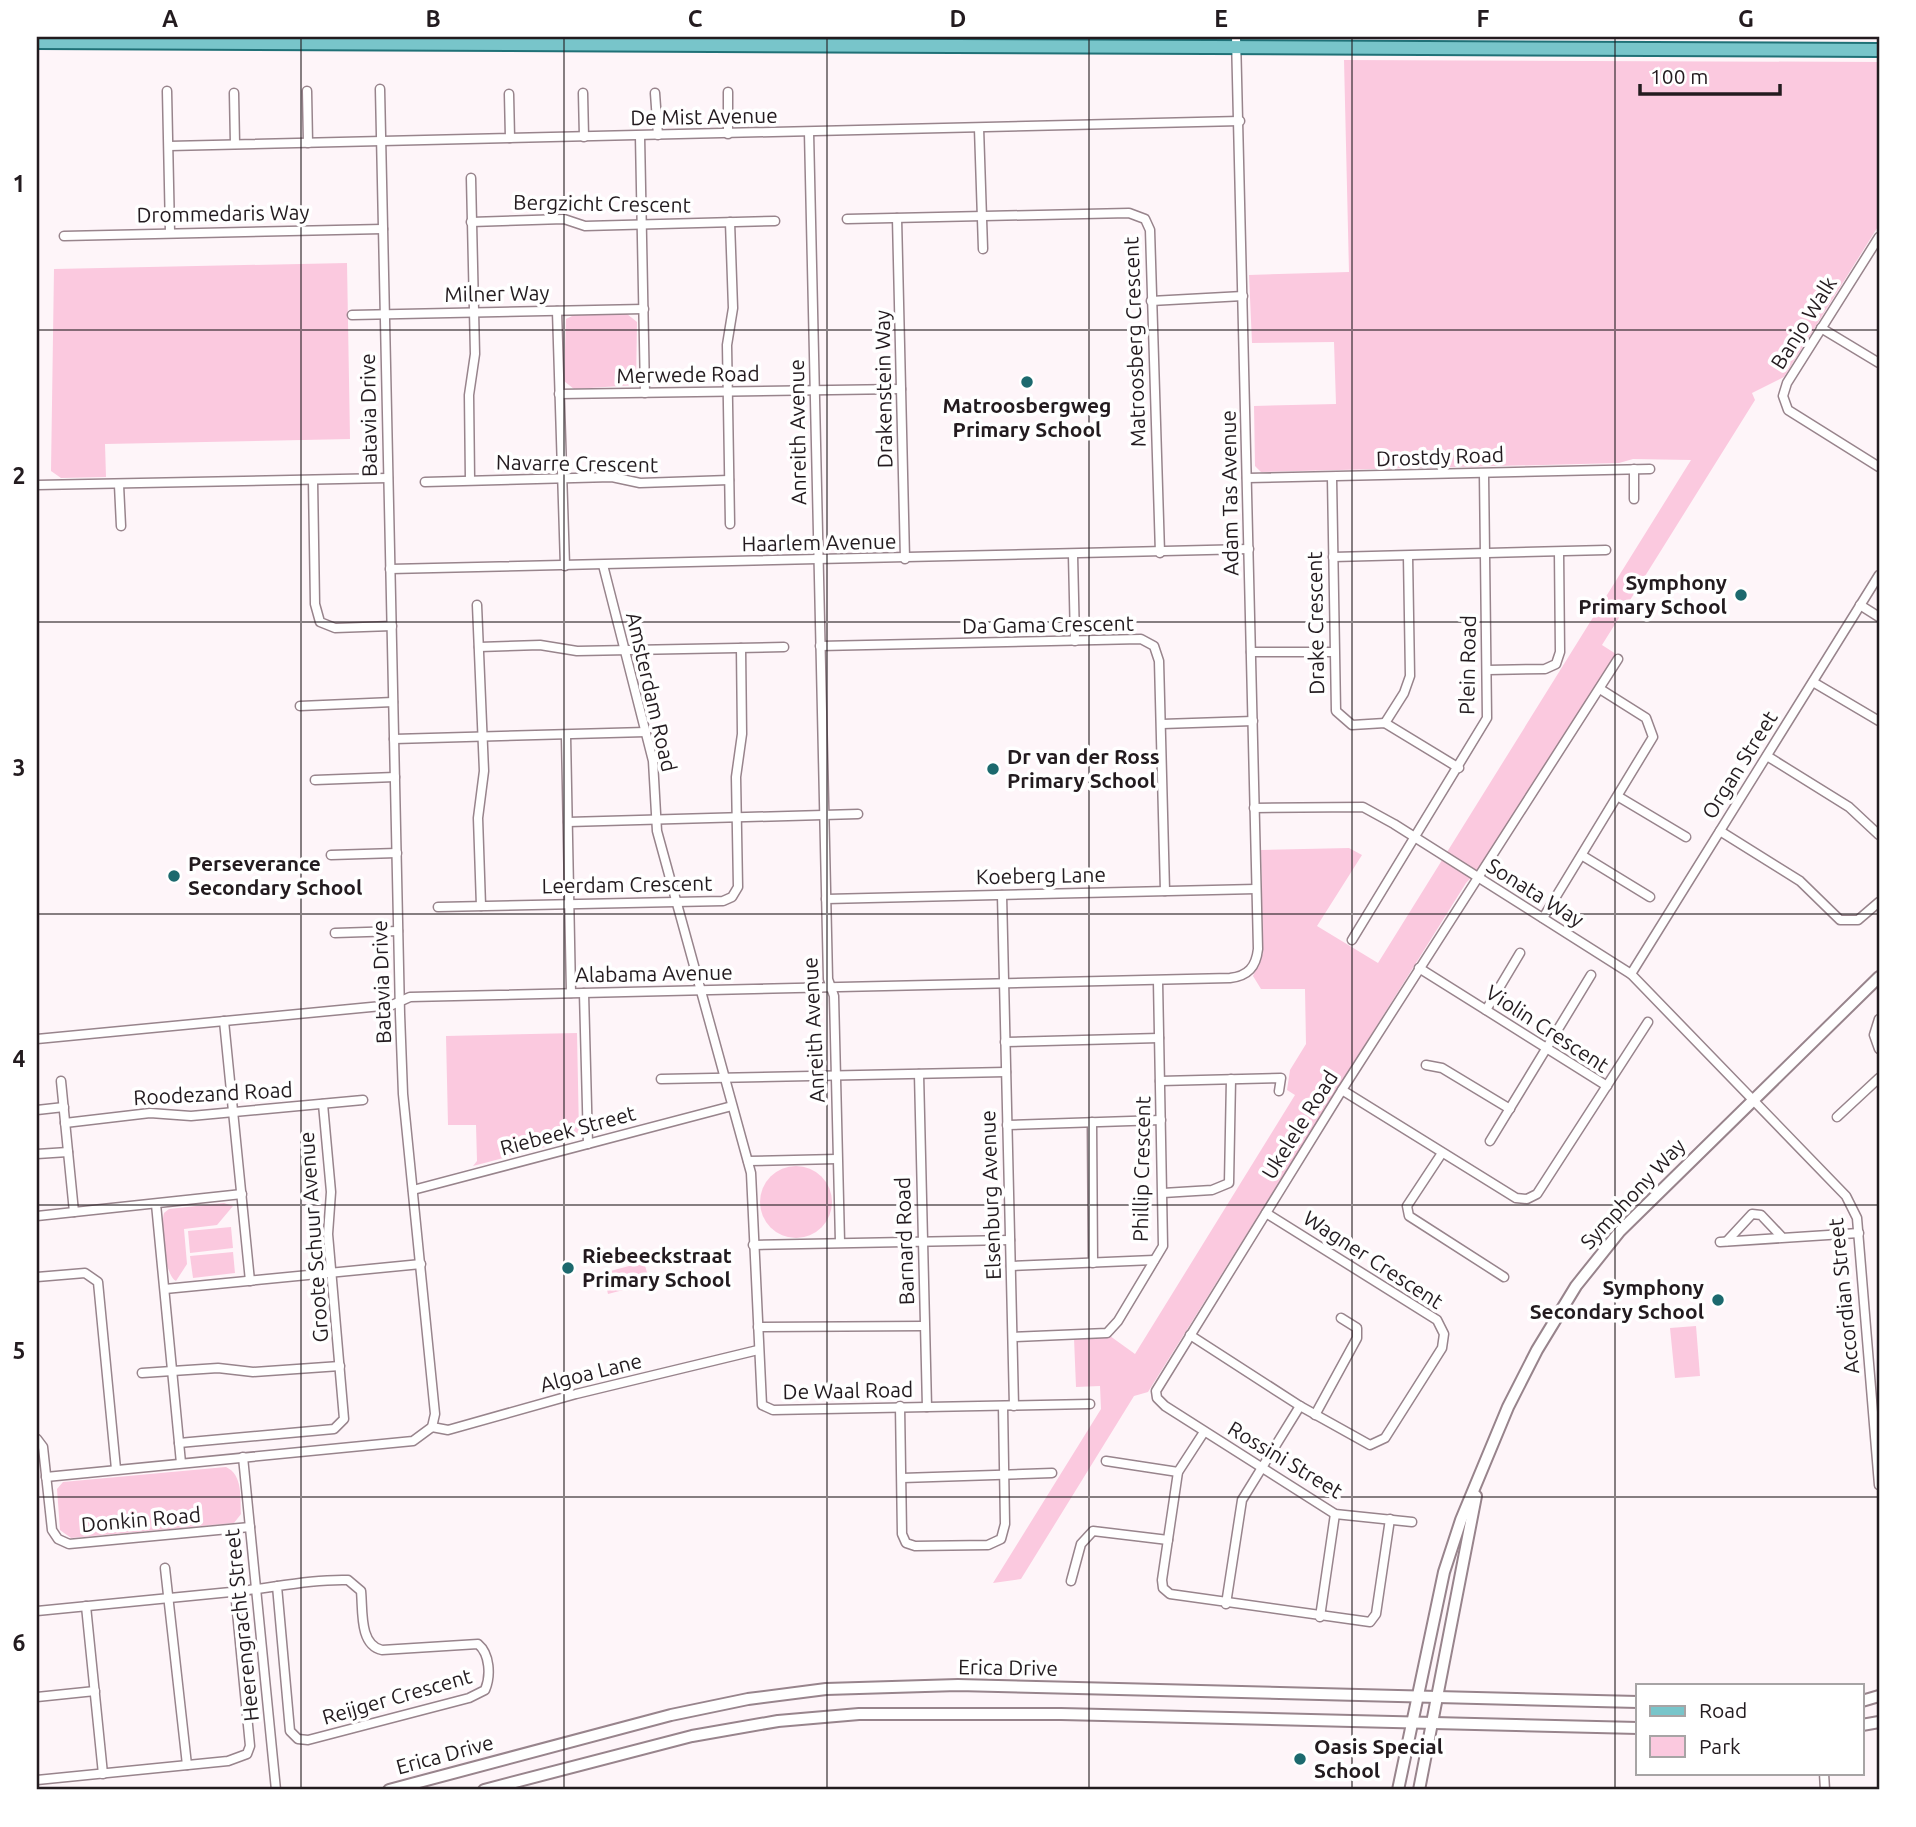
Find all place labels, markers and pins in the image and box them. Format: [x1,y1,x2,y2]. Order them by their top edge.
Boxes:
marker: Matroosbergweg Primary School [1019,374,1035,390]
place label: Matroosbergweg Primary School [943,393,1111,441]
place label: Symphony Primary School [1578,570,1727,618]
marker: Symphony Primary School [1733,587,1749,603]
place label: Dr van der Ross Primary School [1007,744,1160,792]
marker: Dr van der Ross Primary School [985,761,1001,777]
place label: Perseverance Secondary School [188,851,362,899]
marker: Perseverance Secondary School [166,868,182,884]
place label: Riebeeckstraat Primary School [582,1243,732,1291]
marker: Riebeeckstraat Primary School [560,1260,576,1276]
place label: Symphony Secondary School [1530,1275,1704,1323]
marker: Symphony Secondary School [1710,1292,1726,1308]
place label: Oasis Special School [1314,1734,1443,1782]
marker: Oasis Special School [1292,1751,1308,1767]

